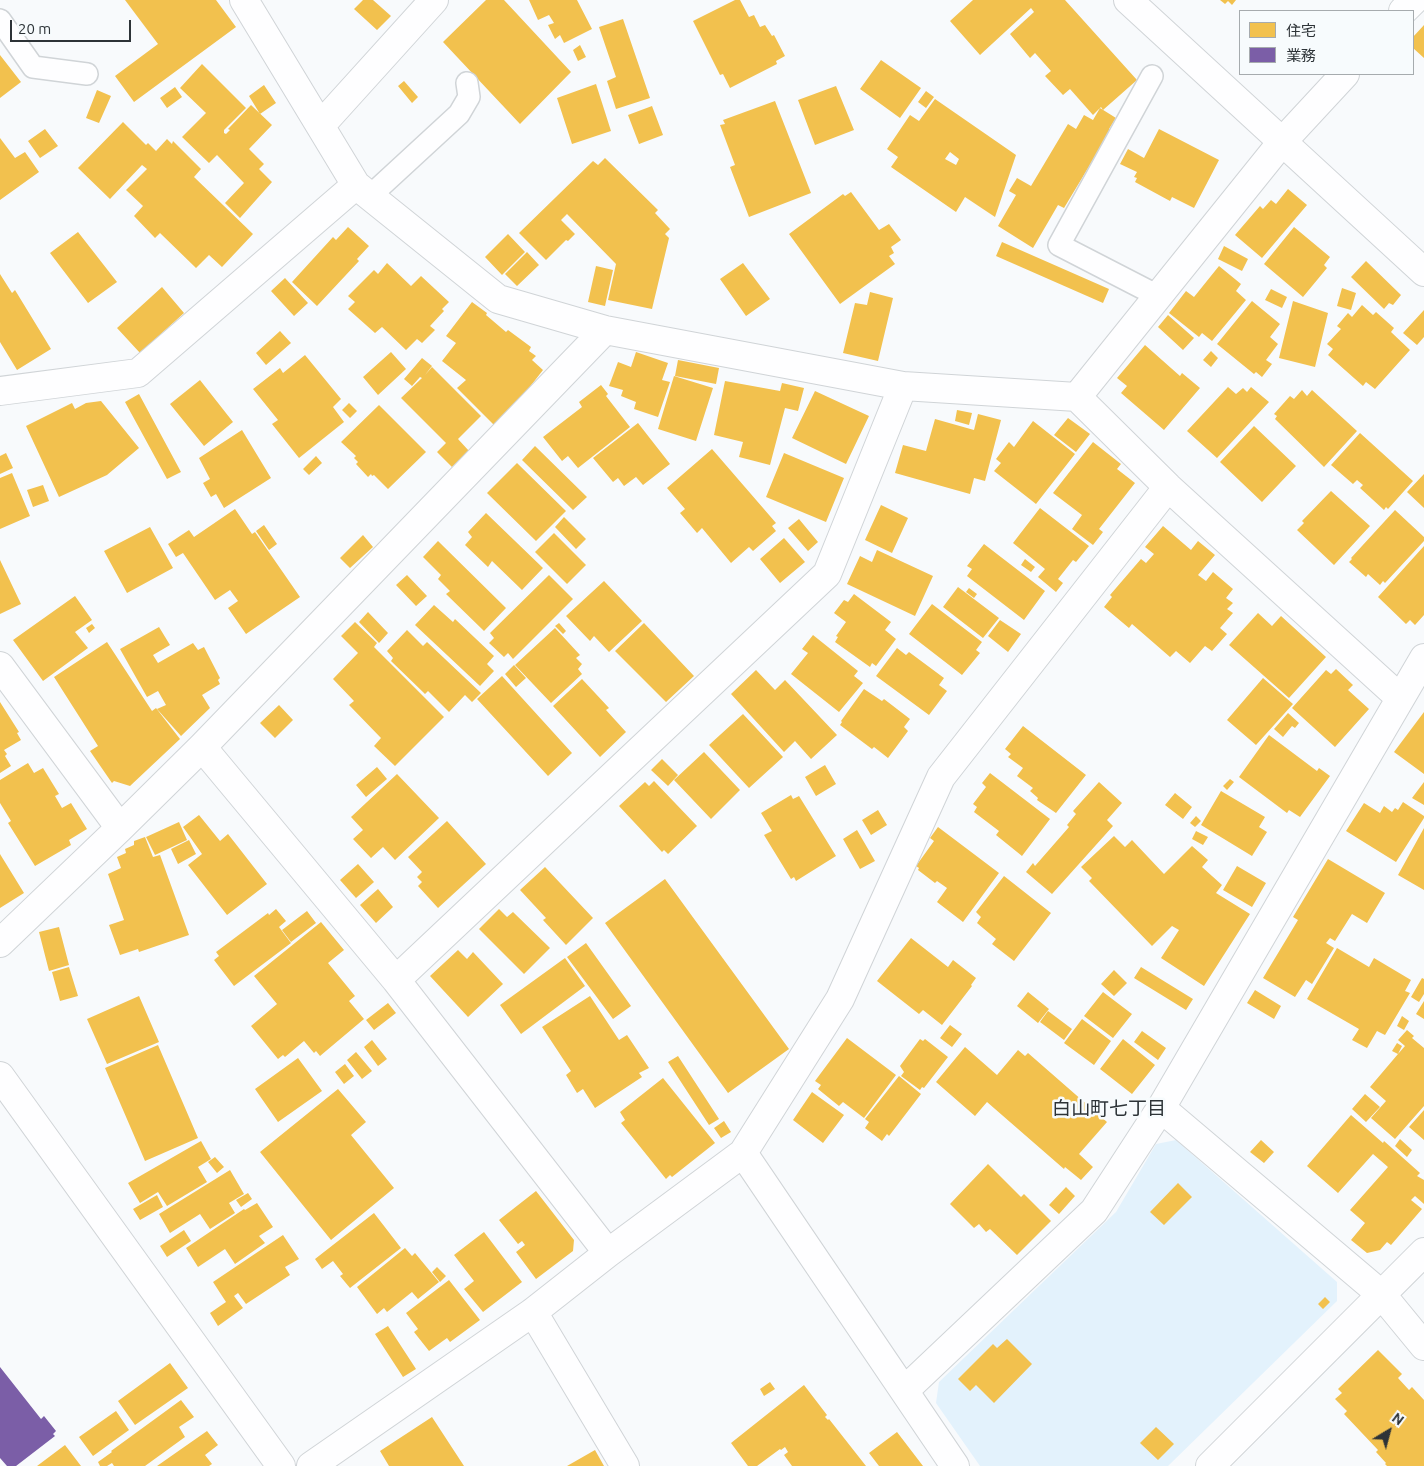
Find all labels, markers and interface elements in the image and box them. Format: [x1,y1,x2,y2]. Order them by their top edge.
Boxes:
scale bar [12,10,134,42]
legend [1239,10,1414,75]
text: 20 m [18,20,51,37]
text: 住宅 [1286,22,1316,39]
text: 業務 [1286,47,1316,64]
district label: 白山町七丁目 [1052,1098,1166,1120]
north arrow [1364,1406,1414,1456]
text: N [1389,1409,1407,1429]

